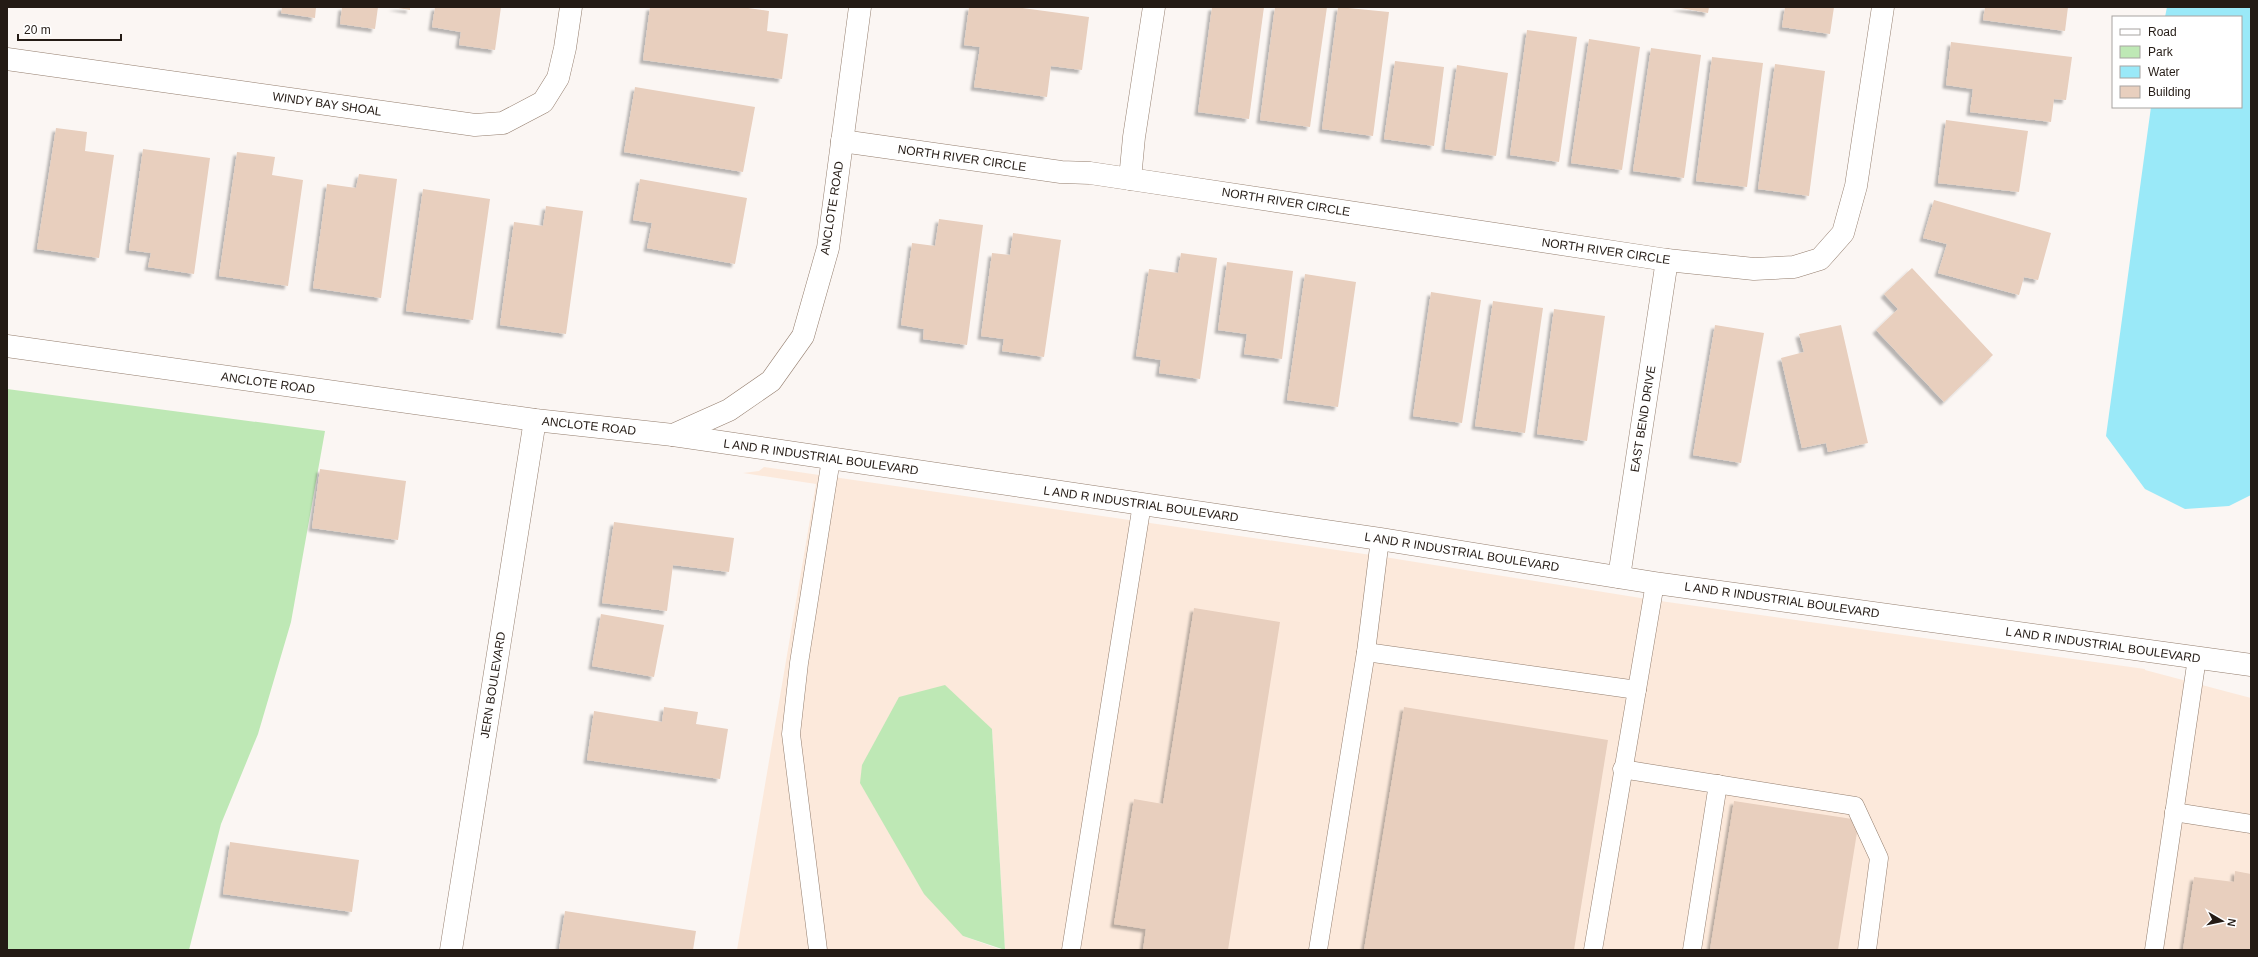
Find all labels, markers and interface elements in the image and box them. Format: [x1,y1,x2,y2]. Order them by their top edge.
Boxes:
scale bar [18,16,121,42]
legend [2112,16,2242,108]
text: 20 m [24,23,51,37]
text: Road [2148,25,2177,39]
text: Park [2148,45,2174,59]
text: Water [2148,65,2180,79]
text: Building [2148,85,2191,99]
street label: WINDY BAY SHOAL [272,89,383,119]
street label: NORTH RIVER CIRCLE [897,142,1027,174]
street label: ANCLOTE ROAD [818,160,846,256]
street label: NORTH RIVER CIRCLE [1221,185,1351,219]
street label: NORTH RIVER CIRCLE [1541,235,1671,267]
street label: EAST BEND DRIVE [1628,365,1658,473]
street label: ANCLOTE ROAD [220,369,316,397]
street label: ANCLOTE ROAD [541,414,637,438]
street label: L AND R INDUSTRIAL BOULEVARD [723,436,920,478]
street label: L AND R INDUSTRIAL BOULEVARD [1043,483,1240,525]
street label: L AND R INDUSTRIAL BOULEVARD [1364,530,1561,574]
street label: L AND R INDUSTRIAL BOULEVARD [1684,579,1881,621]
street label: L AND R INDUSTRIAL BOULEVARD [2005,624,2202,666]
street label: JERN BOULEVARD [478,630,508,739]
north arrow [2202,901,2242,941]
text: N [2225,918,2238,927]

